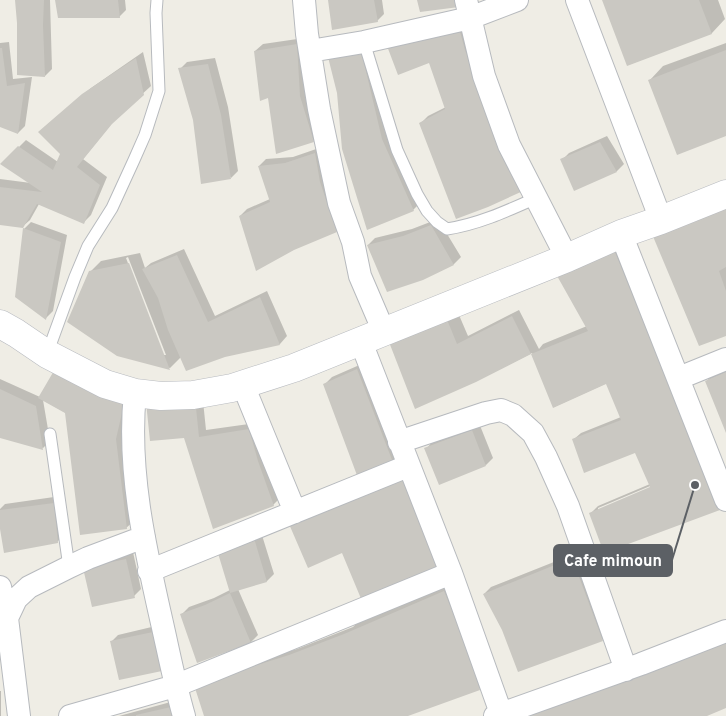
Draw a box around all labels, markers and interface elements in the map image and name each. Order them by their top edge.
callout: Cafe mimoun [554,545,672,576]
text: Cafe mimoun [564,552,662,572]

